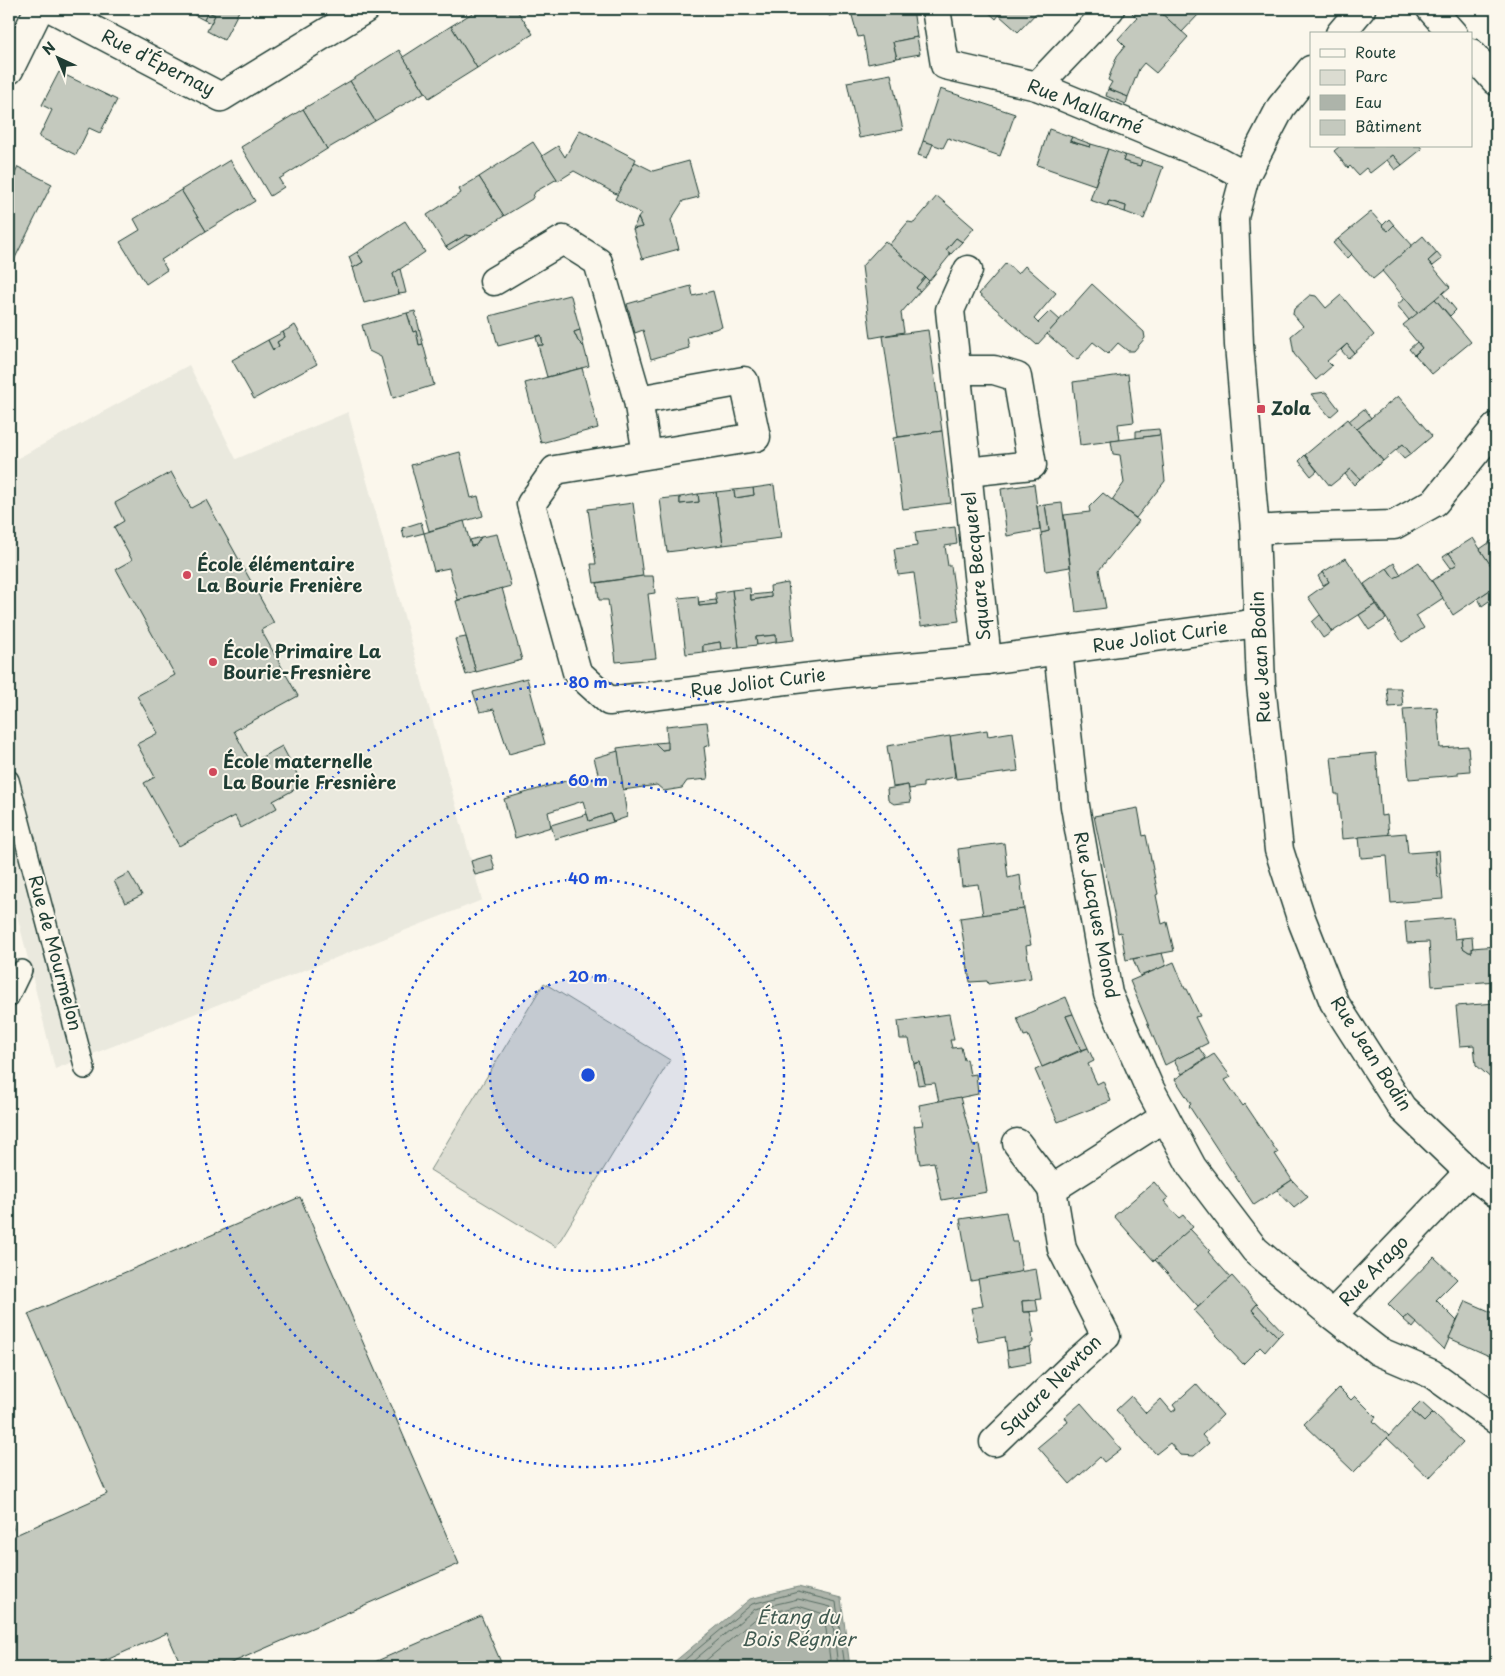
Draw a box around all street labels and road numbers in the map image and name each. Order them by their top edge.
street label: Rue d’Épernay [97,21,220,102]
street label: Rue Mallarmé [1024,71,1147,140]
street label: Square Becquerel [954,490,997,642]
street label: Rue Jean Bodin [1243,590,1276,724]
street label: Rue Joliot Curie [1091,613,1229,658]
street label: Rue Joliot Curie [689,660,827,703]
street label: Rue Jacques Monod [1068,829,1127,1001]
street label: Rue de Mourmelon [23,872,90,1034]
street label: Rue Jean Bodin [1325,990,1420,1116]
street label: Rue Arago [1332,1228,1414,1312]
street label: Square Newton [993,1328,1107,1442]

